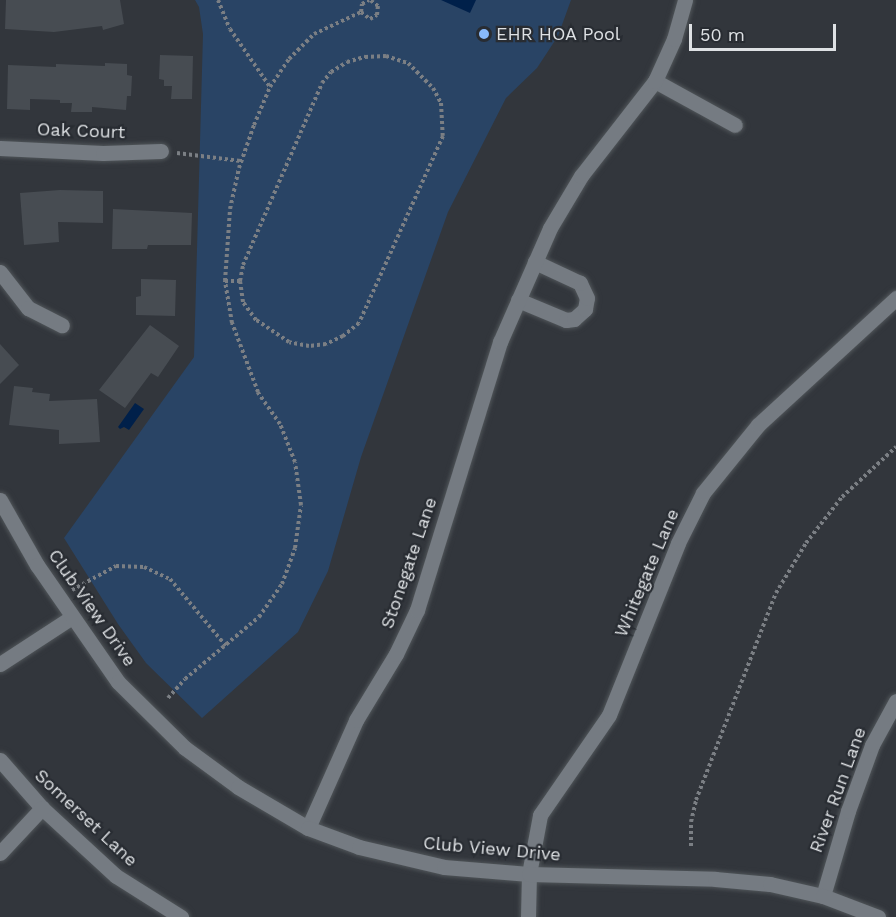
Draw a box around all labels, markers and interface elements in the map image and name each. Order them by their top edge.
scale bar [692,12,839,50]
place label: EHR HOA Pool [496,23,621,45]
text: 50 m [700,24,745,45]
marker: EHR HOA Pool [477,27,491,41]
street label: Oak Court [36,119,126,143]
street label: Stonegate Lane [376,495,442,631]
street label: Whitegate Lane [610,506,684,640]
street label: Club View Drive [43,545,141,671]
street label: River Run Lane [805,724,871,856]
street label: Somerset Lane [30,765,142,871]
street label: Club View Drive [422,832,562,866]

